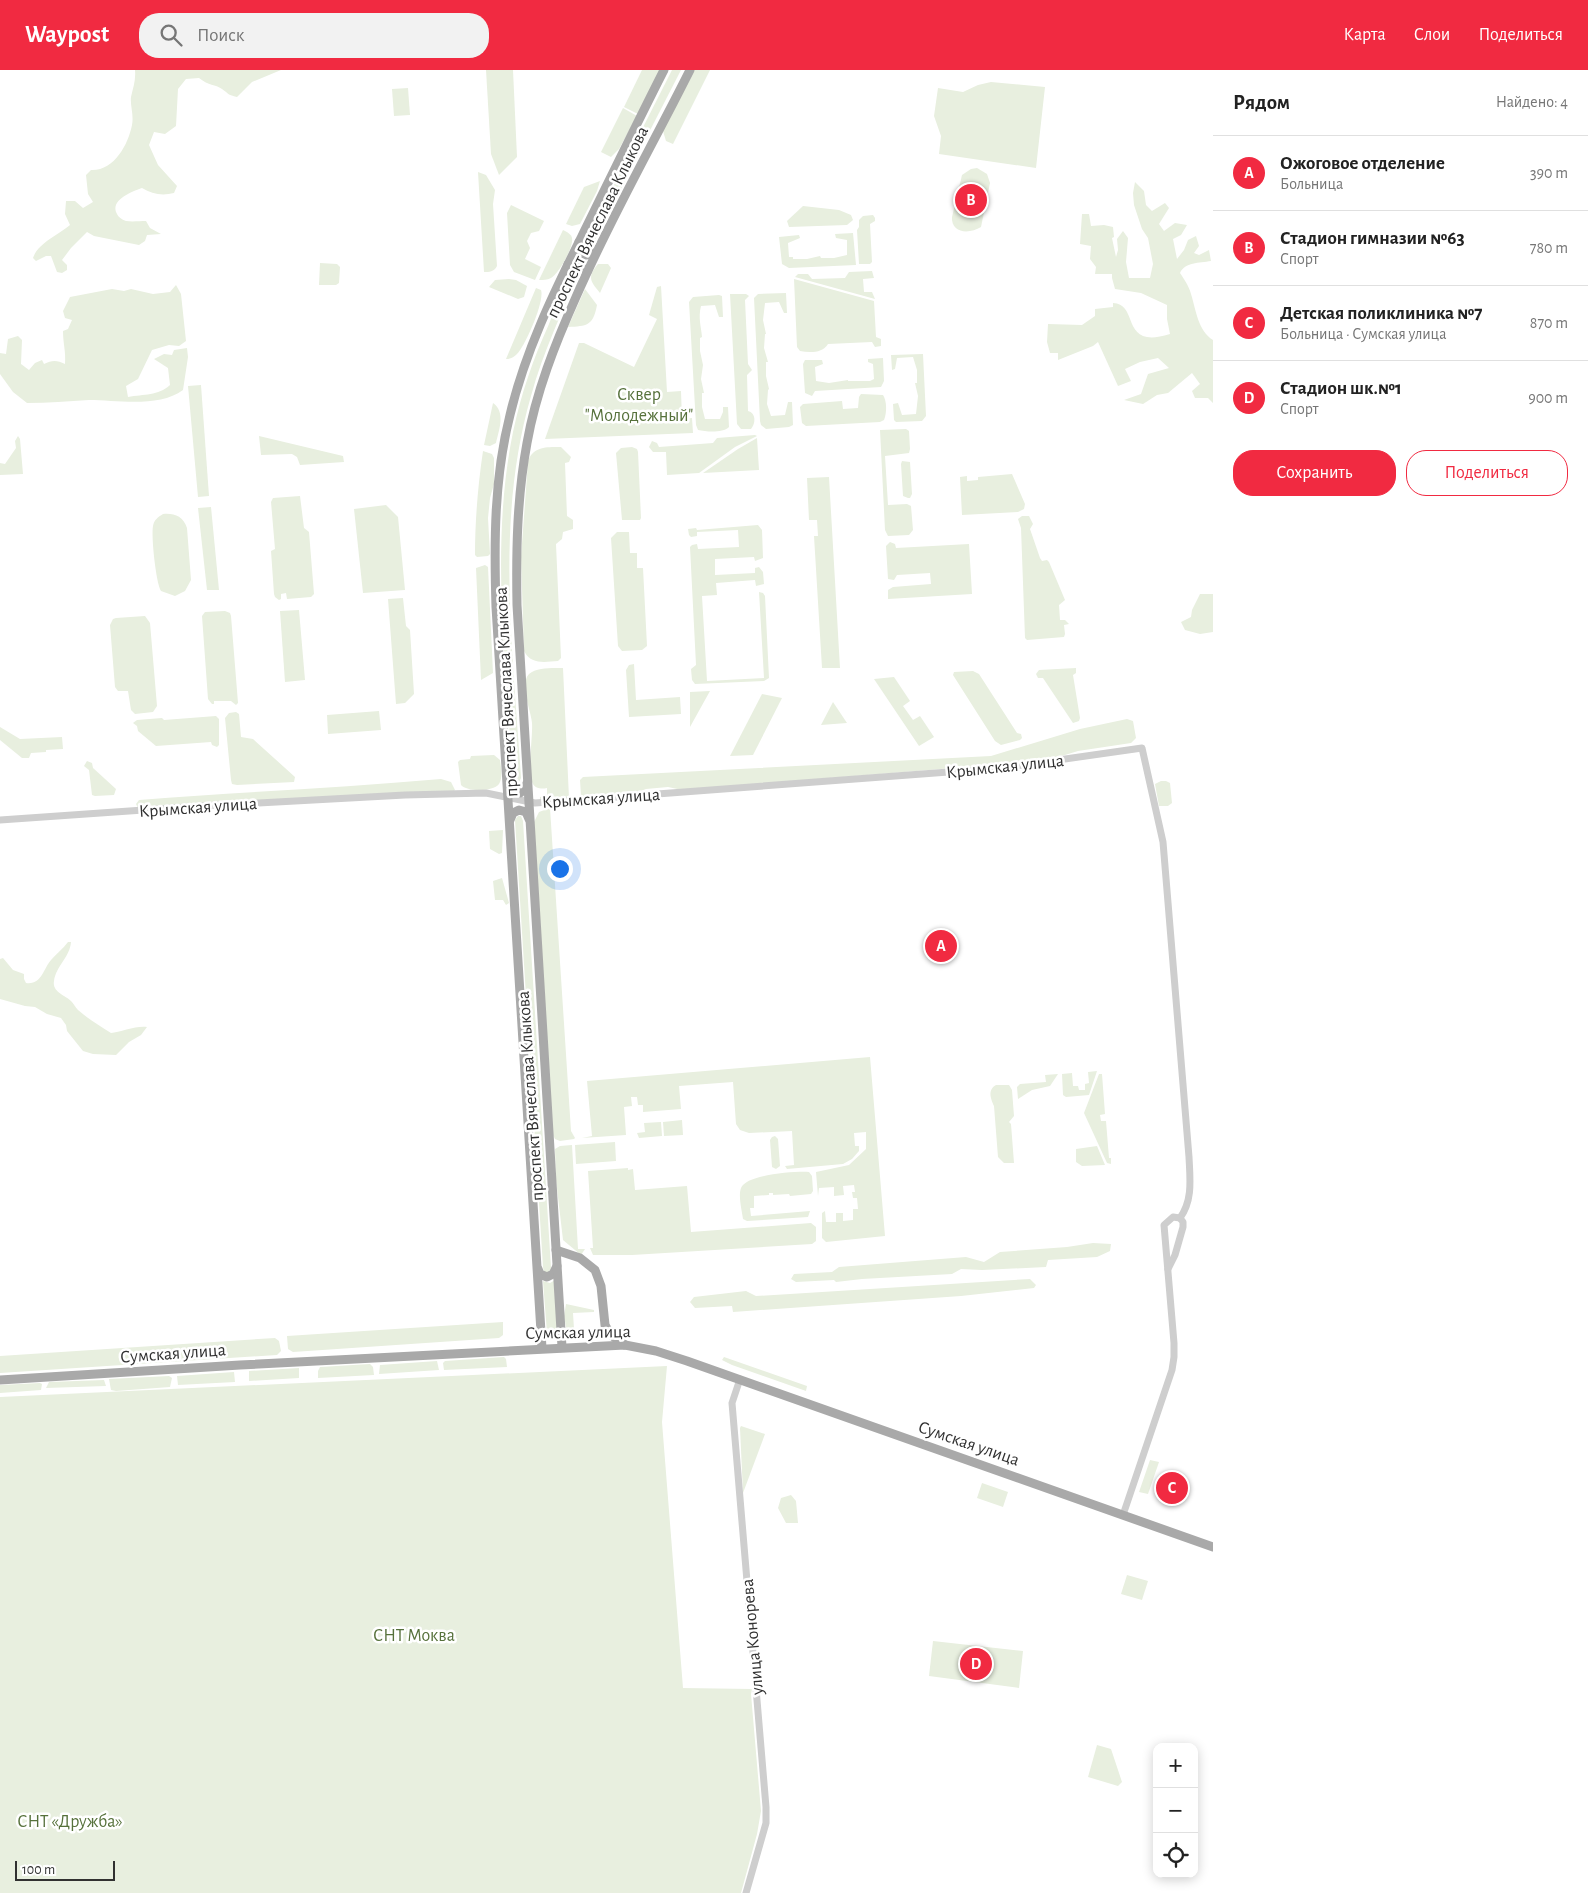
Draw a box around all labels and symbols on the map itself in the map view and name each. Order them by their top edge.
street label: проспект Вячеслава Клыкова [544,124,652,321]
pin: B [955,181,987,219]
park label: Сквер "Молодежный" [585,386,693,425]
street label: проспект Вячеслава Клыкова [492,586,521,798]
street label: Крымская улица [945,752,1065,782]
street label: Крымская улица [541,786,661,812]
street label: Крымская улица [138,795,258,821]
your location [547,856,573,882]
pin: A [925,927,957,965]
street label: проспект Вячеслава Клыкова [515,990,547,1202]
street label: Сумская улица [525,1323,631,1343]
street label: Сумская улица [120,1341,227,1367]
street label: Сумская улица [916,1418,1022,1470]
pin: C [1156,1469,1188,1507]
street label: улица Конорева [739,1578,767,1697]
park label: СНТ Моква [373,1627,455,1645]
pin: D [960,1645,992,1683]
park label: СНТ «Дружба» [17,1812,123,1831]
scale bar [15,1858,115,1881]

